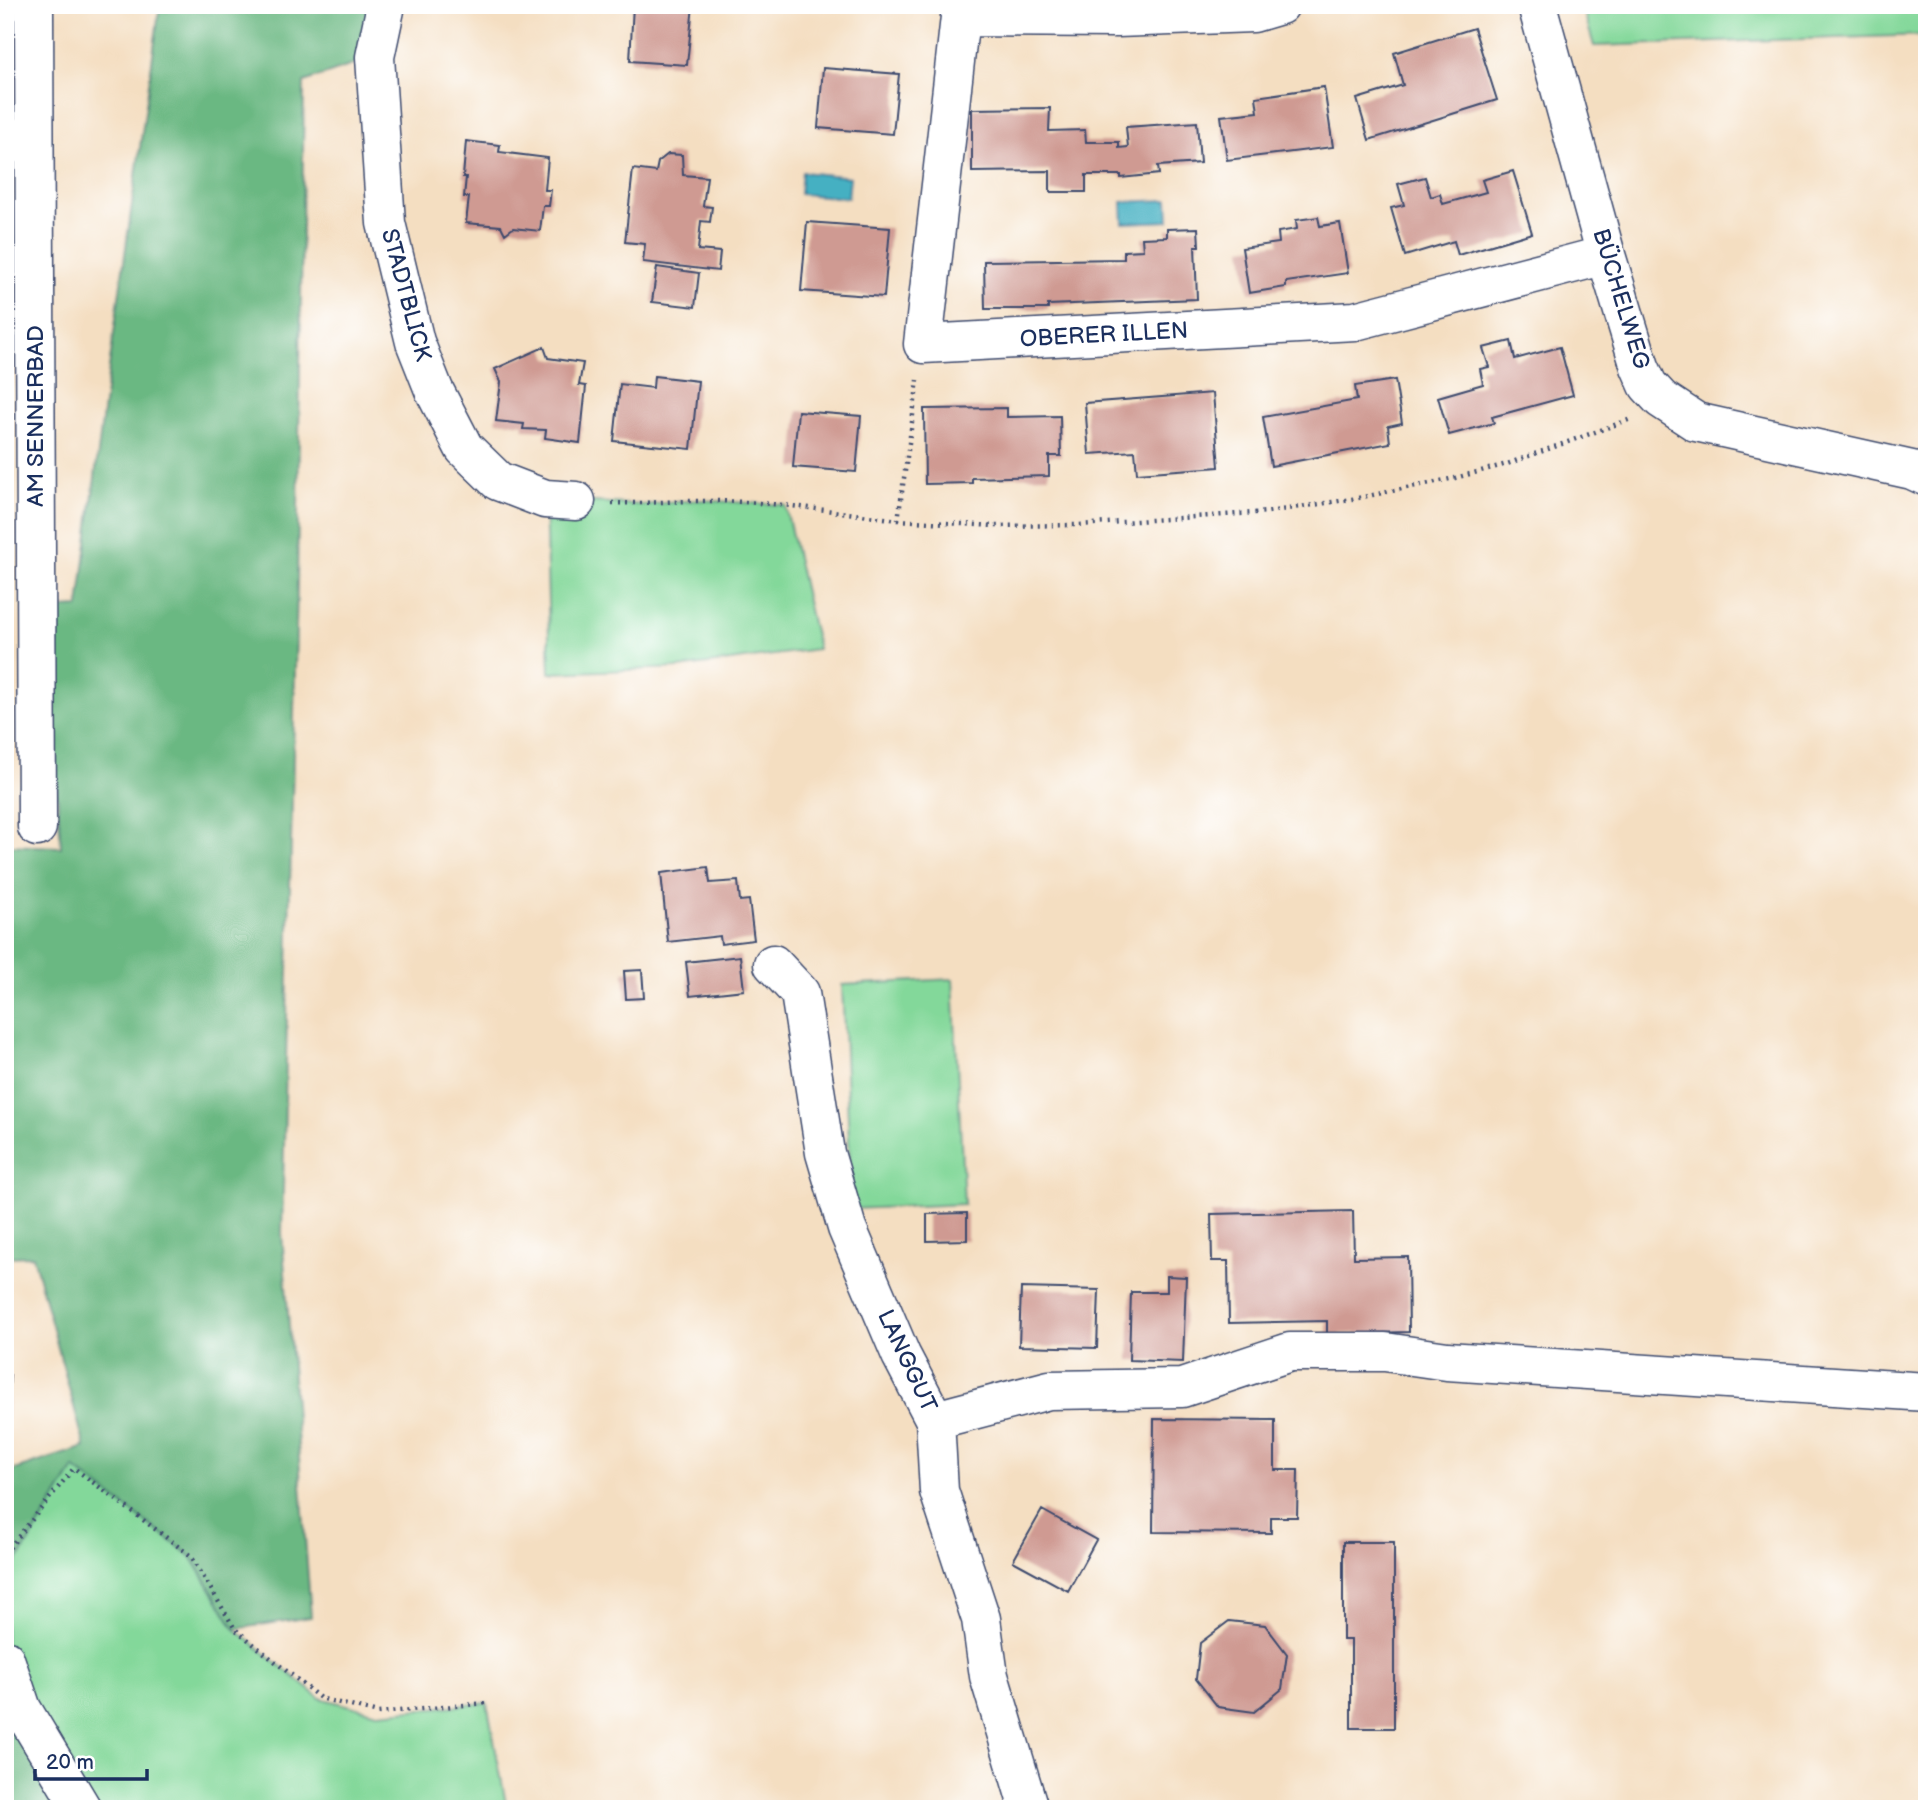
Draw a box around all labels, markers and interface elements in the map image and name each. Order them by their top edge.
street label: BÜCHELWEG [1586,225,1656,373]
street label: STADTBLICK [375,226,437,364]
street label: OBERER ILLEN [1019,317,1189,353]
street label: AM SENNERBAD [22,325,50,507]
street label: LANGGUT [871,1305,943,1417]
scale bar [35,1737,147,1781]
text: 20 m [46,1750,94,1775]

